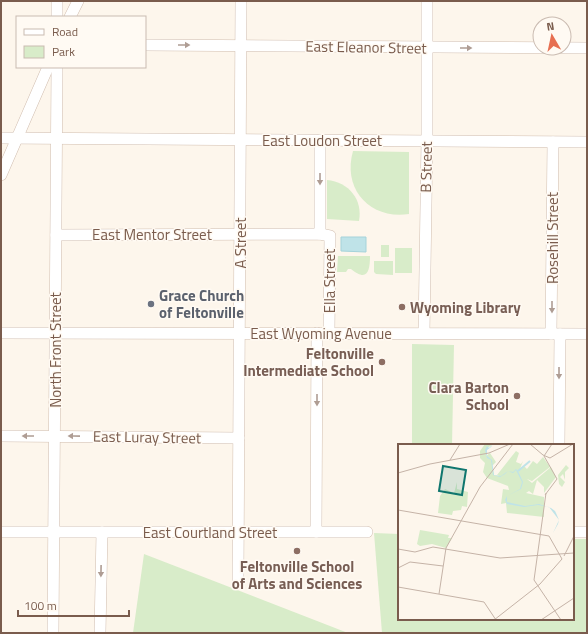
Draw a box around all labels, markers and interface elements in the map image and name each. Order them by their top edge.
legend [16,16,146,68]
north arrow [532,16,572,56]
text: N [545,18,555,35]
text: Road [52,22,78,41]
street label: East Eleanor Street [305,34,428,60]
text: Park [52,42,75,61]
one-way arrow [178,42,191,48]
one-way arrow [460,45,473,51]
street label: East Loudon Street [262,129,383,152]
street label: B Street [414,140,438,193]
one-way arrow [317,173,323,186]
street label: Rosehill Street [541,191,564,284]
street label: A Street [229,217,252,268]
street label: East Mentor Street [92,223,213,246]
street label: Ella Street [318,248,341,313]
place label: Grace Church of Feltonville [159,284,244,324]
street label: North Front Street [44,291,67,408]
place label: Wyoming Library [410,296,521,319]
marker: Grace Church of Feltonville [146,299,156,309]
one-way arrow [549,301,555,314]
marker: Wyoming Library [397,302,407,312]
street label: East Wyoming Avenue [250,322,392,345]
place label: Feltonville Intermediate School [243,342,374,382]
marker: Feltonville Intermediate School [377,357,387,367]
one-way arrow [556,367,562,380]
place label: Clara Barton School [428,376,509,416]
marker: Clara Barton School [512,391,522,401]
one-way arrow [314,394,320,407]
street label: East Luray Street [93,425,202,449]
one-way arrow [21,433,34,439]
one-way arrow [67,433,80,439]
inset map [398,444,574,620]
street label: East Courtland Street [143,521,278,544]
marker: Feltonville School of Arts and Sciences [292,546,302,556]
place label: Feltonville School of Arts and Sciences [232,555,362,595]
one-way arrow [98,565,104,578]
scale bar [18,592,129,618]
text: 100 m [24,596,57,615]

